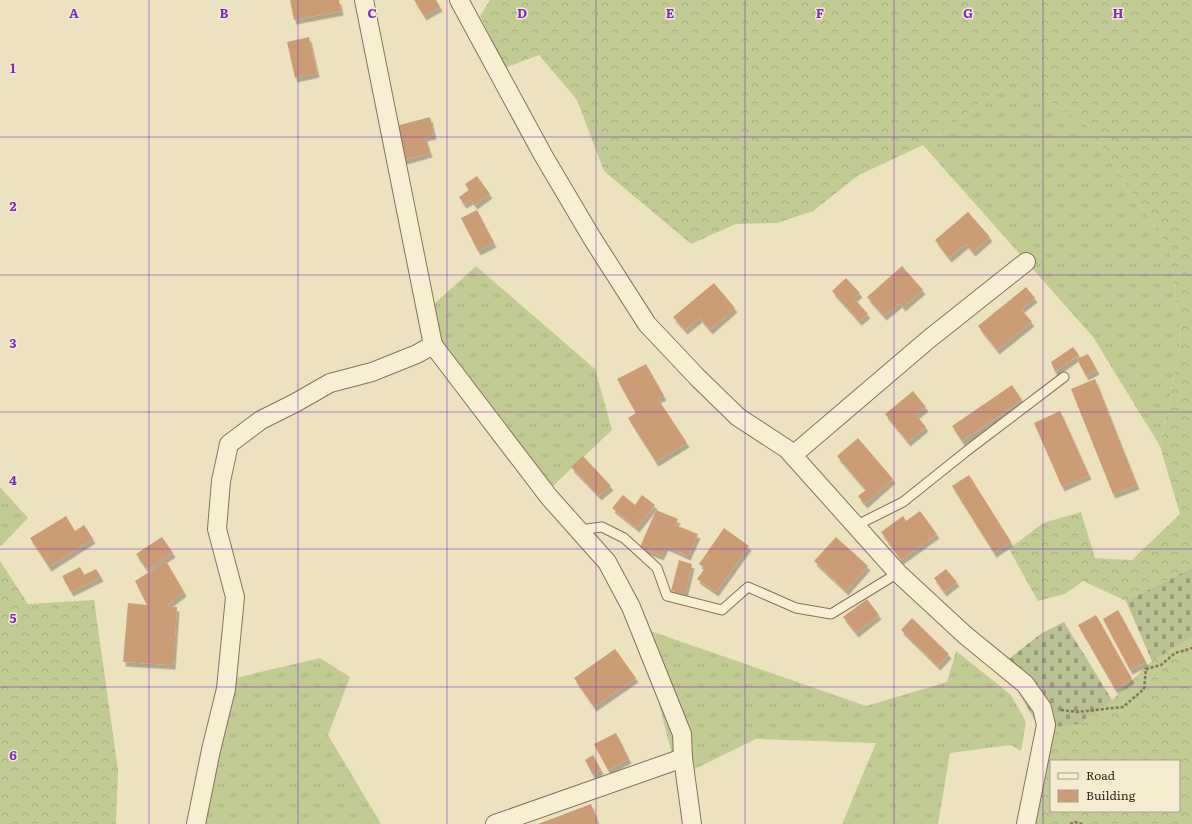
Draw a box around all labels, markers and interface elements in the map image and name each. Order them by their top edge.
text: A [69,3,79,22]
text: B [220,3,229,22]
text: C [367,3,377,22]
text: D [517,3,527,22]
text: E [666,3,675,22]
text: F [816,3,824,22]
text: G [963,3,973,22]
text: H [1113,3,1124,22]
text: 1 [10,58,16,77]
text: 2 [10,196,17,215]
text: 3 [9,333,17,352]
text: 4 [9,470,17,489]
text: 5 [9,608,17,627]
text: 6 [9,745,17,764]
legend [1050,760,1180,812]
text: Road [1086,766,1116,784]
text: Building [1086,786,1136,804]

